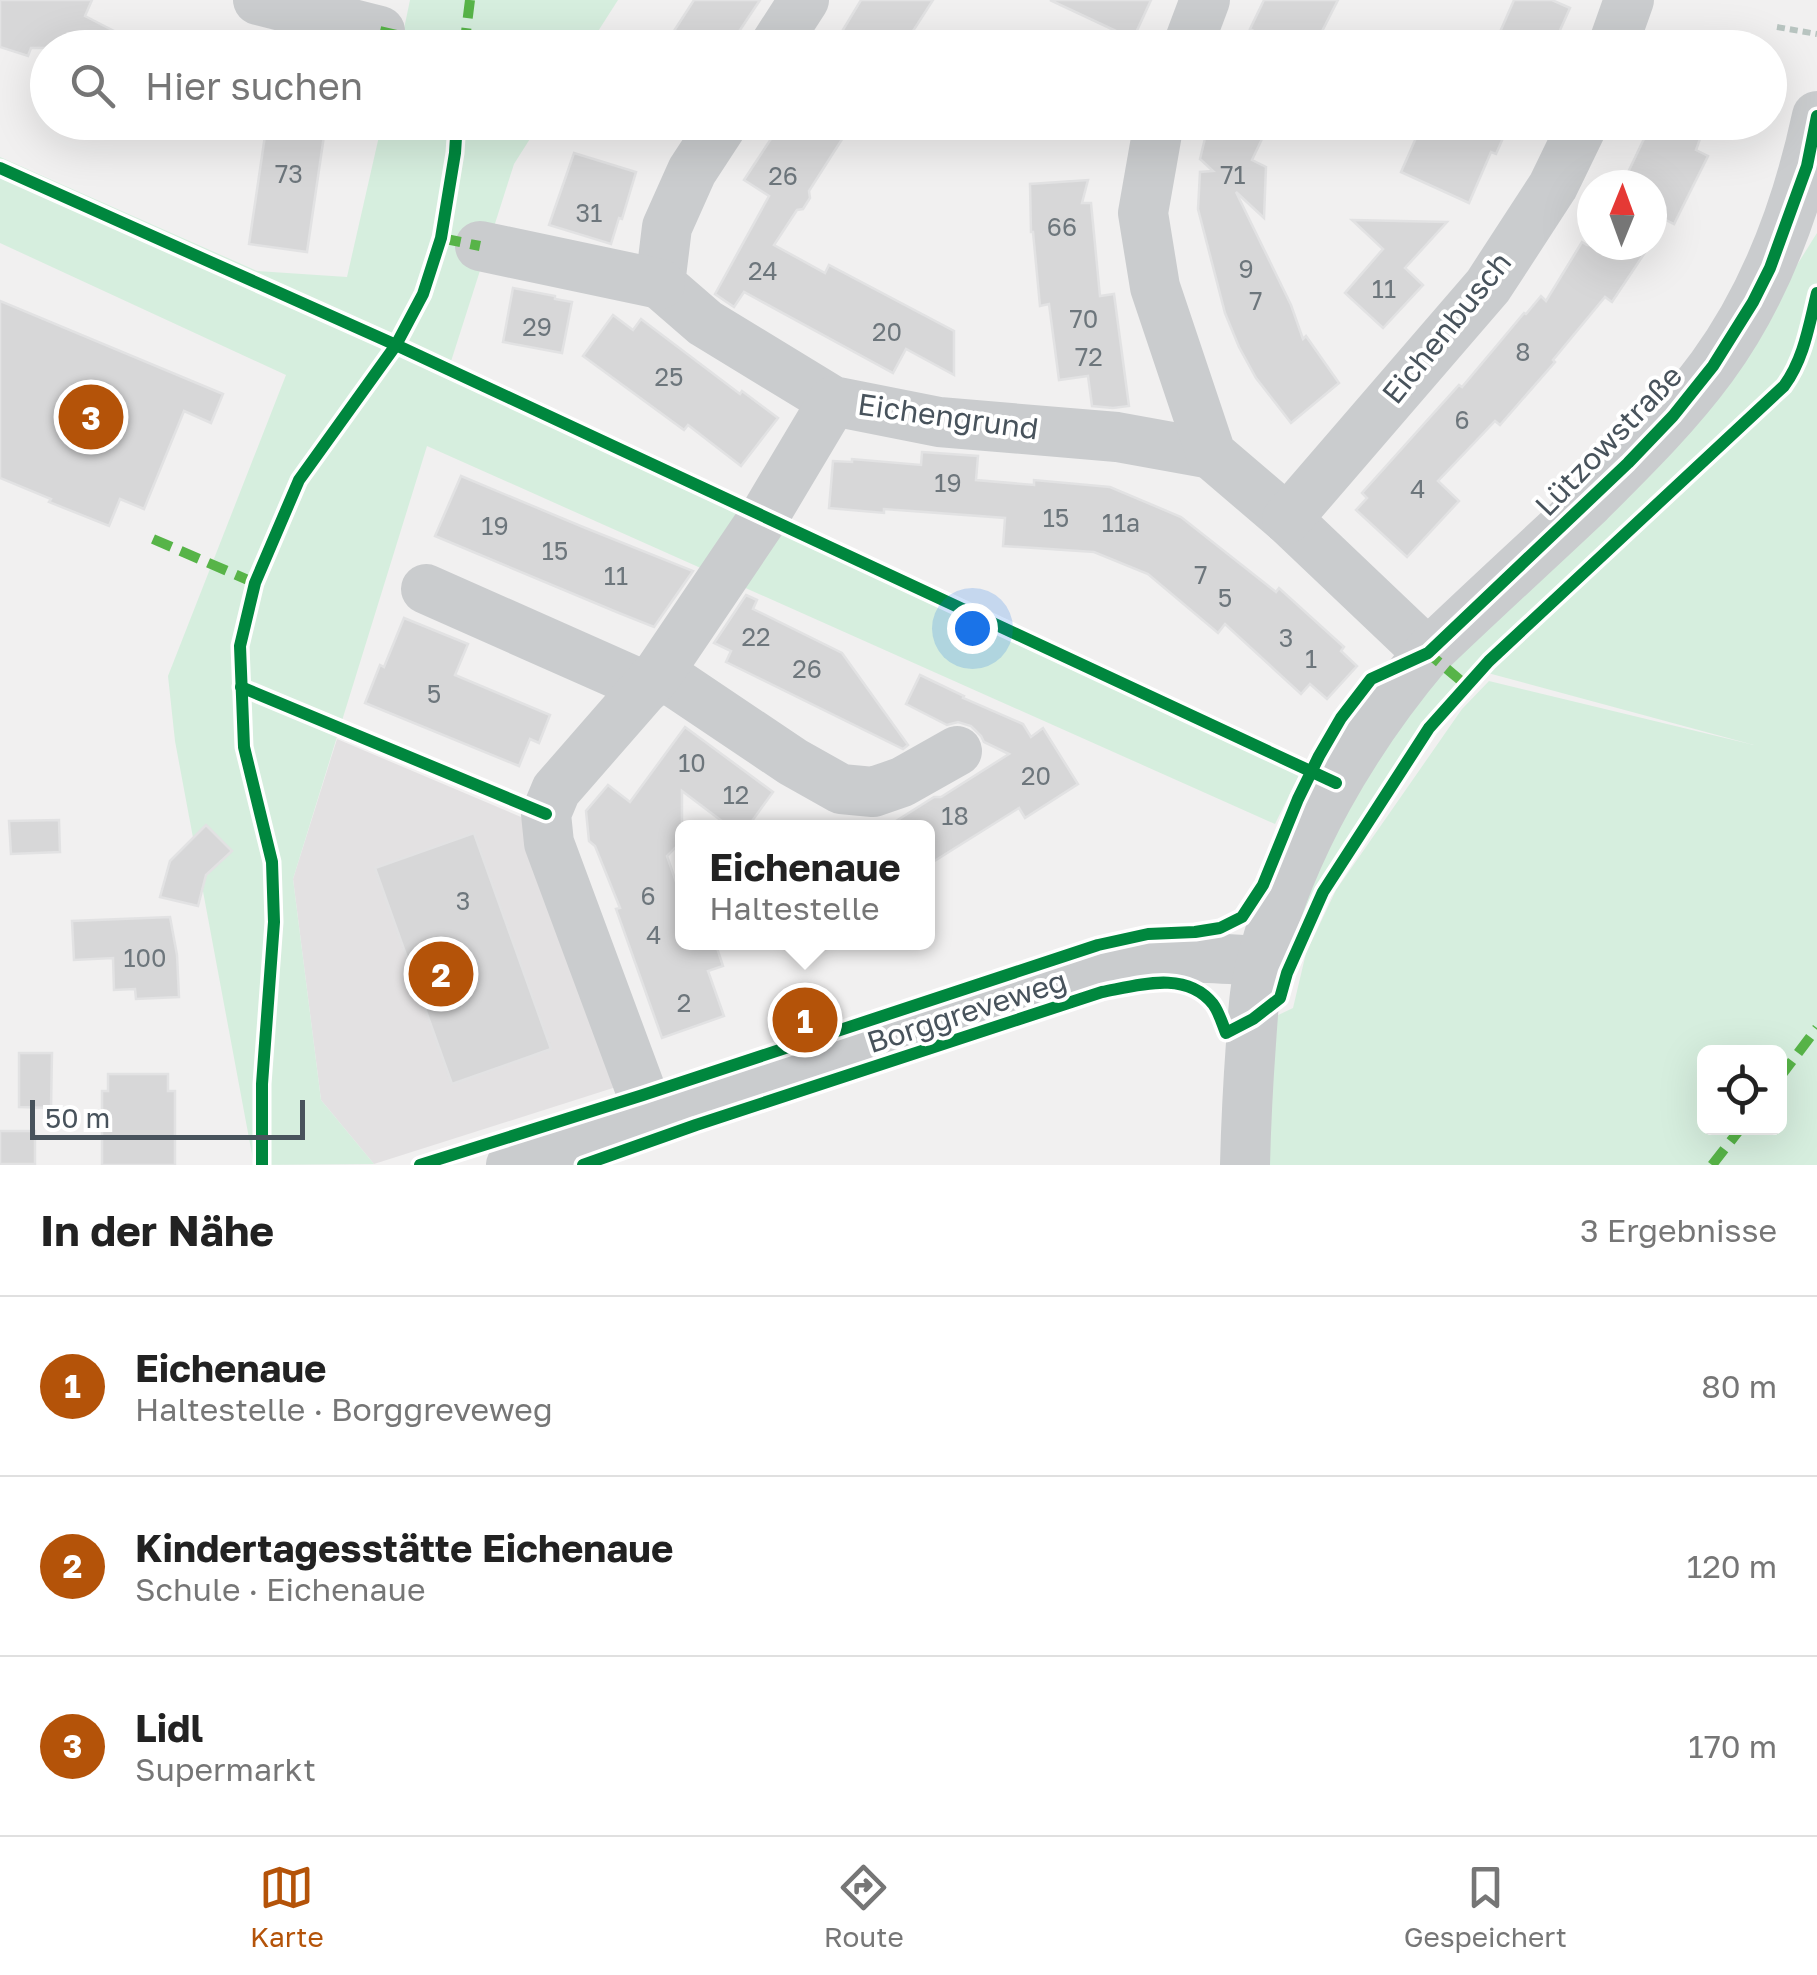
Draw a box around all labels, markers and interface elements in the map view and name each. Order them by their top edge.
search box [30,30,1787,140]
icon: search [65,58,120,113]
text: Hier suchen [145,63,363,108]
house number: 73 [275,158,303,189]
house number: 71 [1220,159,1246,190]
house number: 26 [768,160,798,191]
north arrow [1577,170,1667,260]
house number: 31 [576,197,602,228]
house number: 66 [1047,211,1077,242]
street label: Eichenbusch [1374,244,1518,410]
house number: 9 [1238,253,1254,284]
house number: 24 [748,255,778,286]
house number: 11 [1372,273,1396,304]
house number: 7 [1249,285,1263,316]
house number: 70 [1070,303,1098,334]
house number: 29 [522,311,552,342]
house number: 20 [872,316,902,347]
house number: 8 [1515,336,1531,367]
house number: 72 [1075,341,1103,372]
street label: Lützowstraße [1527,357,1689,523]
house number: 25 [654,361,684,392]
pin: 3 [58,380,124,454]
street label: Eichengrund [855,386,1041,447]
house number: 6 [1454,404,1470,435]
house number: 19 [934,467,962,498]
house number: 4 [1410,473,1426,504]
house number: 15 [1043,502,1069,533]
house number: 11a [1102,507,1140,538]
house number: 19 [481,510,509,541]
house number: 15 [542,535,568,566]
house number: 7 [1194,559,1208,590]
house number: 11 [604,560,628,591]
house number: 5 [1218,582,1232,613]
your location [947,603,998,654]
house number: 22 [741,621,771,652]
house number: 3 [1279,622,1293,653]
house number: 1 [1305,643,1317,674]
house number: 26 [792,653,822,684]
house number: 5 [427,678,441,709]
house number: 10 [678,747,706,778]
house number: 20 [1021,760,1051,791]
house number: 12 [723,779,749,810]
house number: 18 [941,800,969,831]
popup [675,820,935,950]
text: Eichenaue [709,844,901,889]
house number: 6 [640,880,656,911]
house number: 3 [456,885,470,916]
text: Haltestelle [709,889,880,927]
house number: 4 [646,919,662,950]
pin: 2 [408,936,474,1012]
house number: 100 [123,942,167,973]
street label: Borggreveweg [862,962,1071,1060]
pin: 1 [772,982,838,1058]
house number: 2 [677,987,691,1018]
map controls [1697,1045,1787,1135]
button: locate [1697,1045,1787,1135]
scale bar [30,1095,305,1140]
text: 50 m [45,1101,110,1134]
text: In der Nähe [40,1205,274,1255]
text: 3 Ergebnisse [1580,1211,1777,1249]
text: Eichenaue [135,1345,326,1390]
text: 1 [64,1367,81,1405]
text: 80 m [1701,1367,1777,1405]
text: Haltestelle · Borggreveweg [135,1390,553,1428]
text: Kindertagesstätte Eichenaue [135,1525,673,1570]
text: 2 [63,1547,82,1585]
text: 120 m [1687,1547,1777,1585]
text: Schule · Eichenaue [135,1570,426,1608]
text: Lidl [135,1705,203,1750]
text: 3 [63,1727,82,1765]
text: 170 m [1688,1727,1777,1765]
text: Supermarkt [135,1750,316,1788]
tab: Karte [250,1860,324,1953]
tab: Route [824,1860,904,1953]
tab: Gespeichert [1404,1860,1567,1953]

